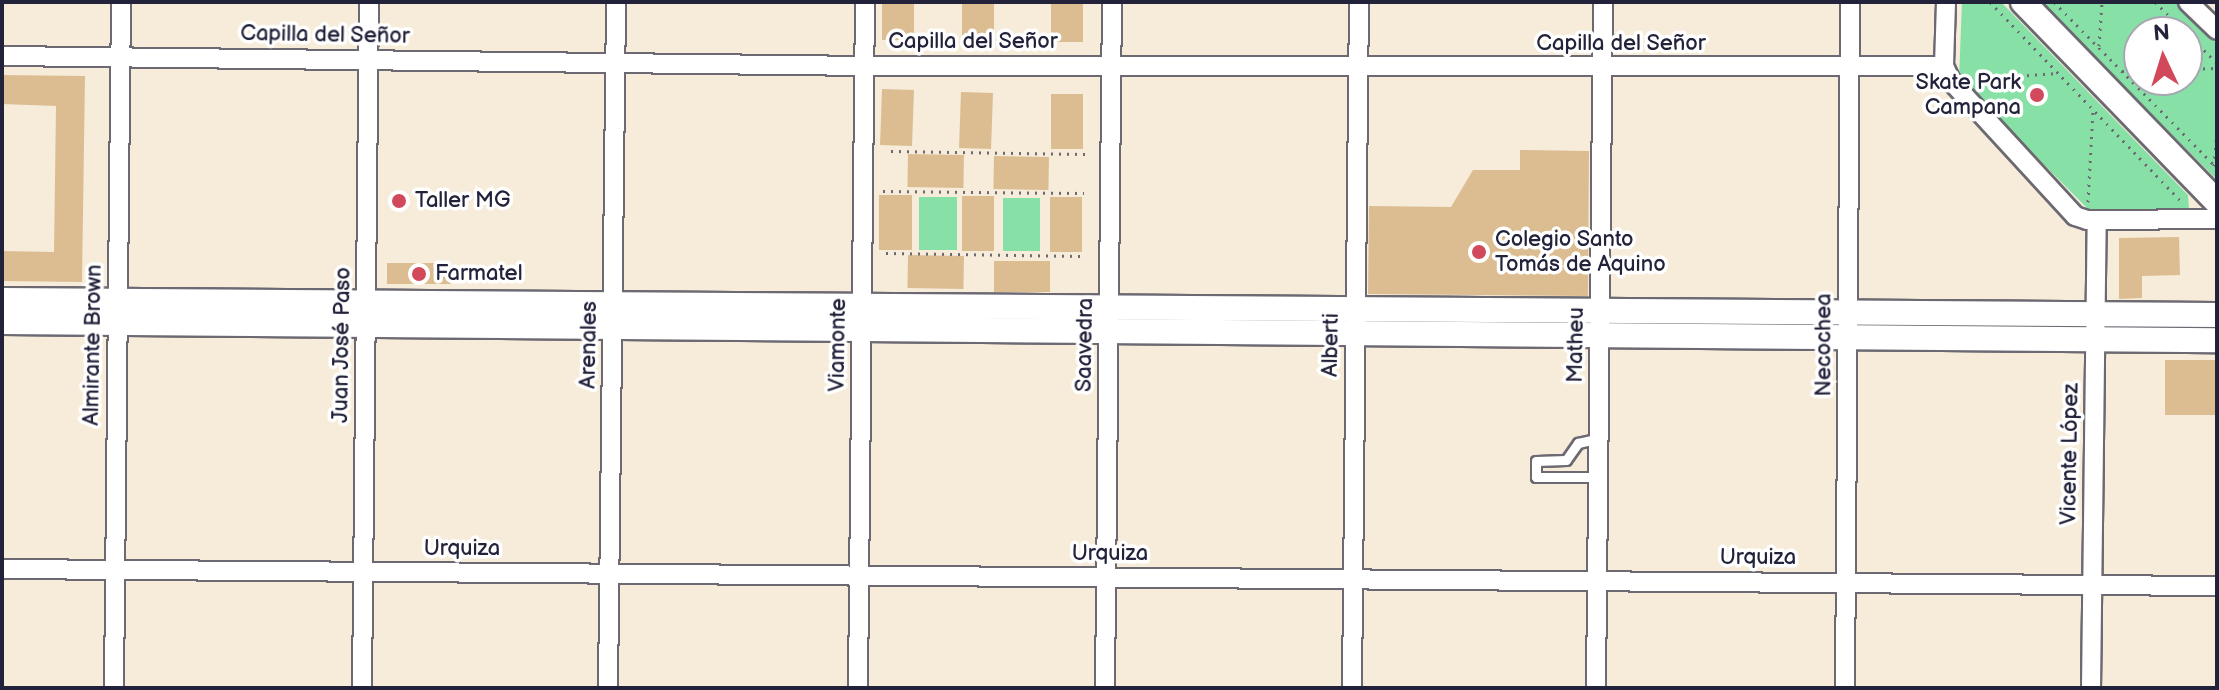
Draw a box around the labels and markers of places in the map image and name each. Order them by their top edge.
place label: Skate Park Campana [1916,69,2021,120]
marker: Skate Park Campana [2028,86,2046,104]
place label: Taller MG [415,188,510,214]
marker: Taller MG [390,192,408,210]
place label: Colegio Santo Tomás de Aquino [1495,226,1666,278]
marker: Colegio Santo Tomás de Aquino [1470,243,1488,261]
place label: Farmatel [435,261,523,287]
marker: Farmatel [410,265,428,283]

